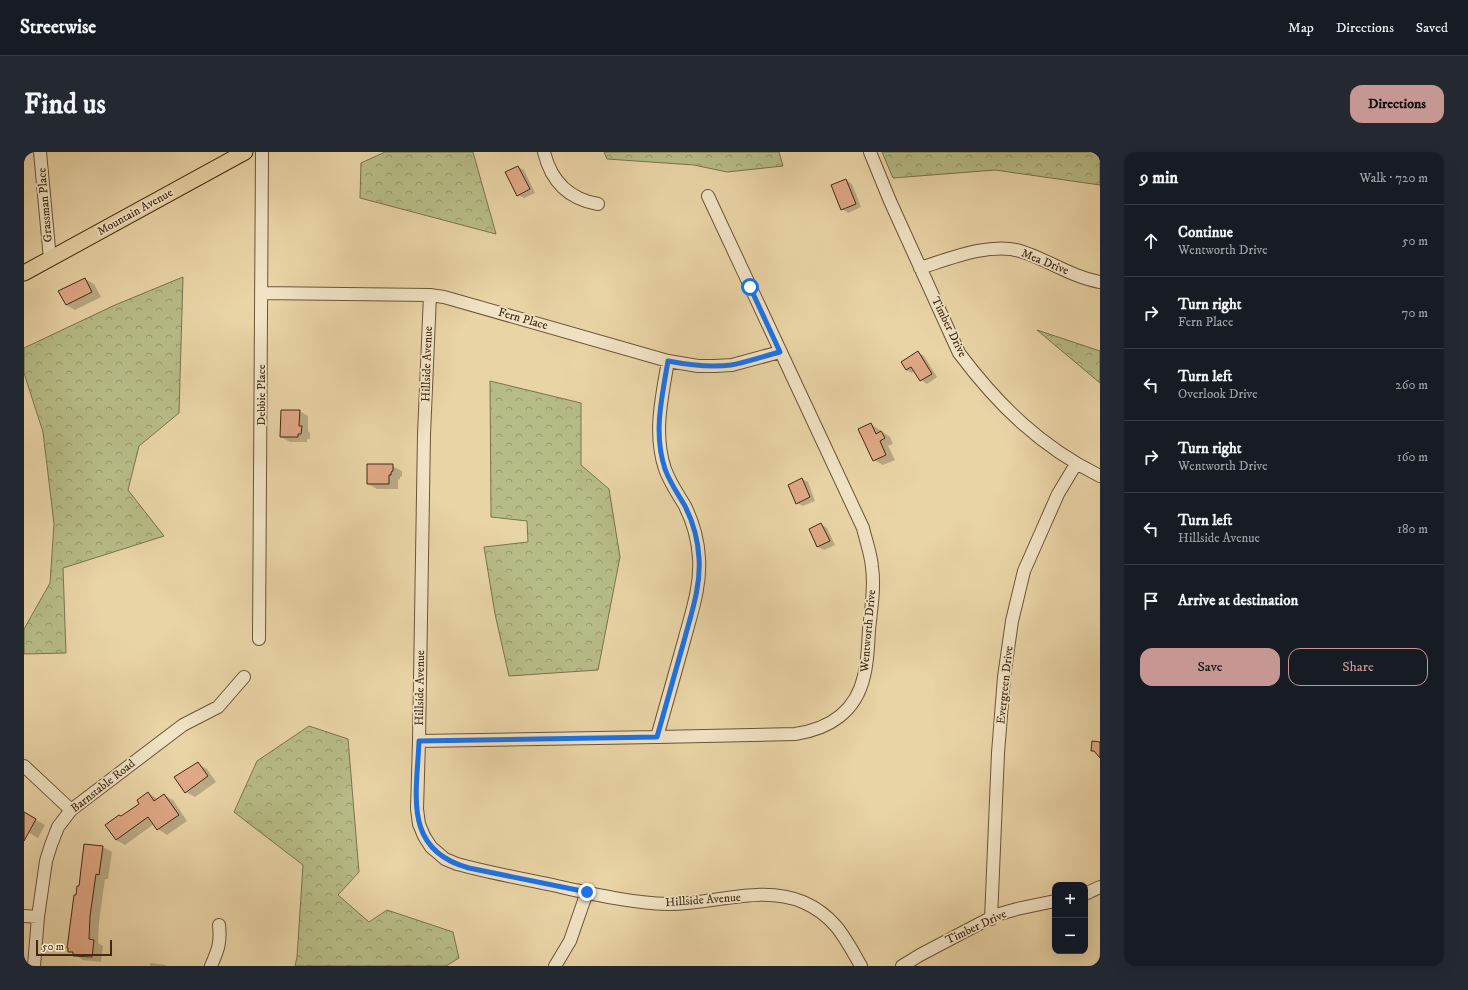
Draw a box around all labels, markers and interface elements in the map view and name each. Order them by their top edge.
text: Streetwise [20,16,96,39]
text: Map [1288,19,1314,37]
text: Directions [1336,19,1394,37]
text: Saved [1416,19,1448,37]
button: Directions [1350,85,1444,123]
text: Find us [24,87,106,122]
street label: Grassman Place [34,167,56,243]
text: 9 min [1140,167,1178,189]
text: Walk · 720 m [1360,170,1428,186]
street label: Mountain Avenue [95,185,175,239]
text: Continue [1178,223,1233,242]
icon: ahead [1140,230,1162,252]
text: 50 m [1402,233,1428,249]
text: Wentworth Drive [1178,242,1268,258]
street label: Mea Drive [1019,246,1071,278]
route start [741,278,759,296]
street label: Timber Drive [928,294,970,360]
text: Turn right [1178,295,1241,314]
icon: right [1140,302,1162,324]
street label: Fern Place [496,305,550,333]
text: 70 m [1402,305,1428,321]
text: Fern Place [1178,314,1233,330]
street label: Hillside Avenue [418,326,436,402]
street label: Debbie Place [254,364,269,426]
text: Turn left [1178,367,1232,386]
icon: left [1140,374,1162,396]
text: 260 m [1395,377,1428,393]
text: Overlook Drive [1178,386,1258,402]
text: Turn right [1178,439,1241,458]
icon: right [1140,446,1162,468]
text: 160 m [1397,449,1428,465]
text: Wentworth Drive [1178,458,1268,474]
text: Turn left [1178,511,1232,530]
icon: left [1140,518,1162,540]
text: 180 m [1397,521,1428,537]
text: Hillside Avenue [1178,530,1260,546]
street label: Wentworth Drive [857,589,879,674]
icon: arrive [1140,590,1162,612]
text: Arrive at destination [1178,591,1298,610]
street label: Evergreen Drive [993,645,1017,725]
button: Save [1140,648,1280,686]
button: Share [1288,648,1428,686]
street label: Hillside Avenue [412,650,428,726]
street label: Barnstable Road [68,756,138,816]
map controls [1052,882,1088,954]
button: + [1052,882,1088,918]
route end [578,883,596,901]
street label: Hillside Avenue [665,890,741,910]
street label: Timber Drive [943,906,1009,948]
button: − [1052,918,1088,954]
scale bar [36,938,112,957]
text: 50 m [42,940,64,954]

